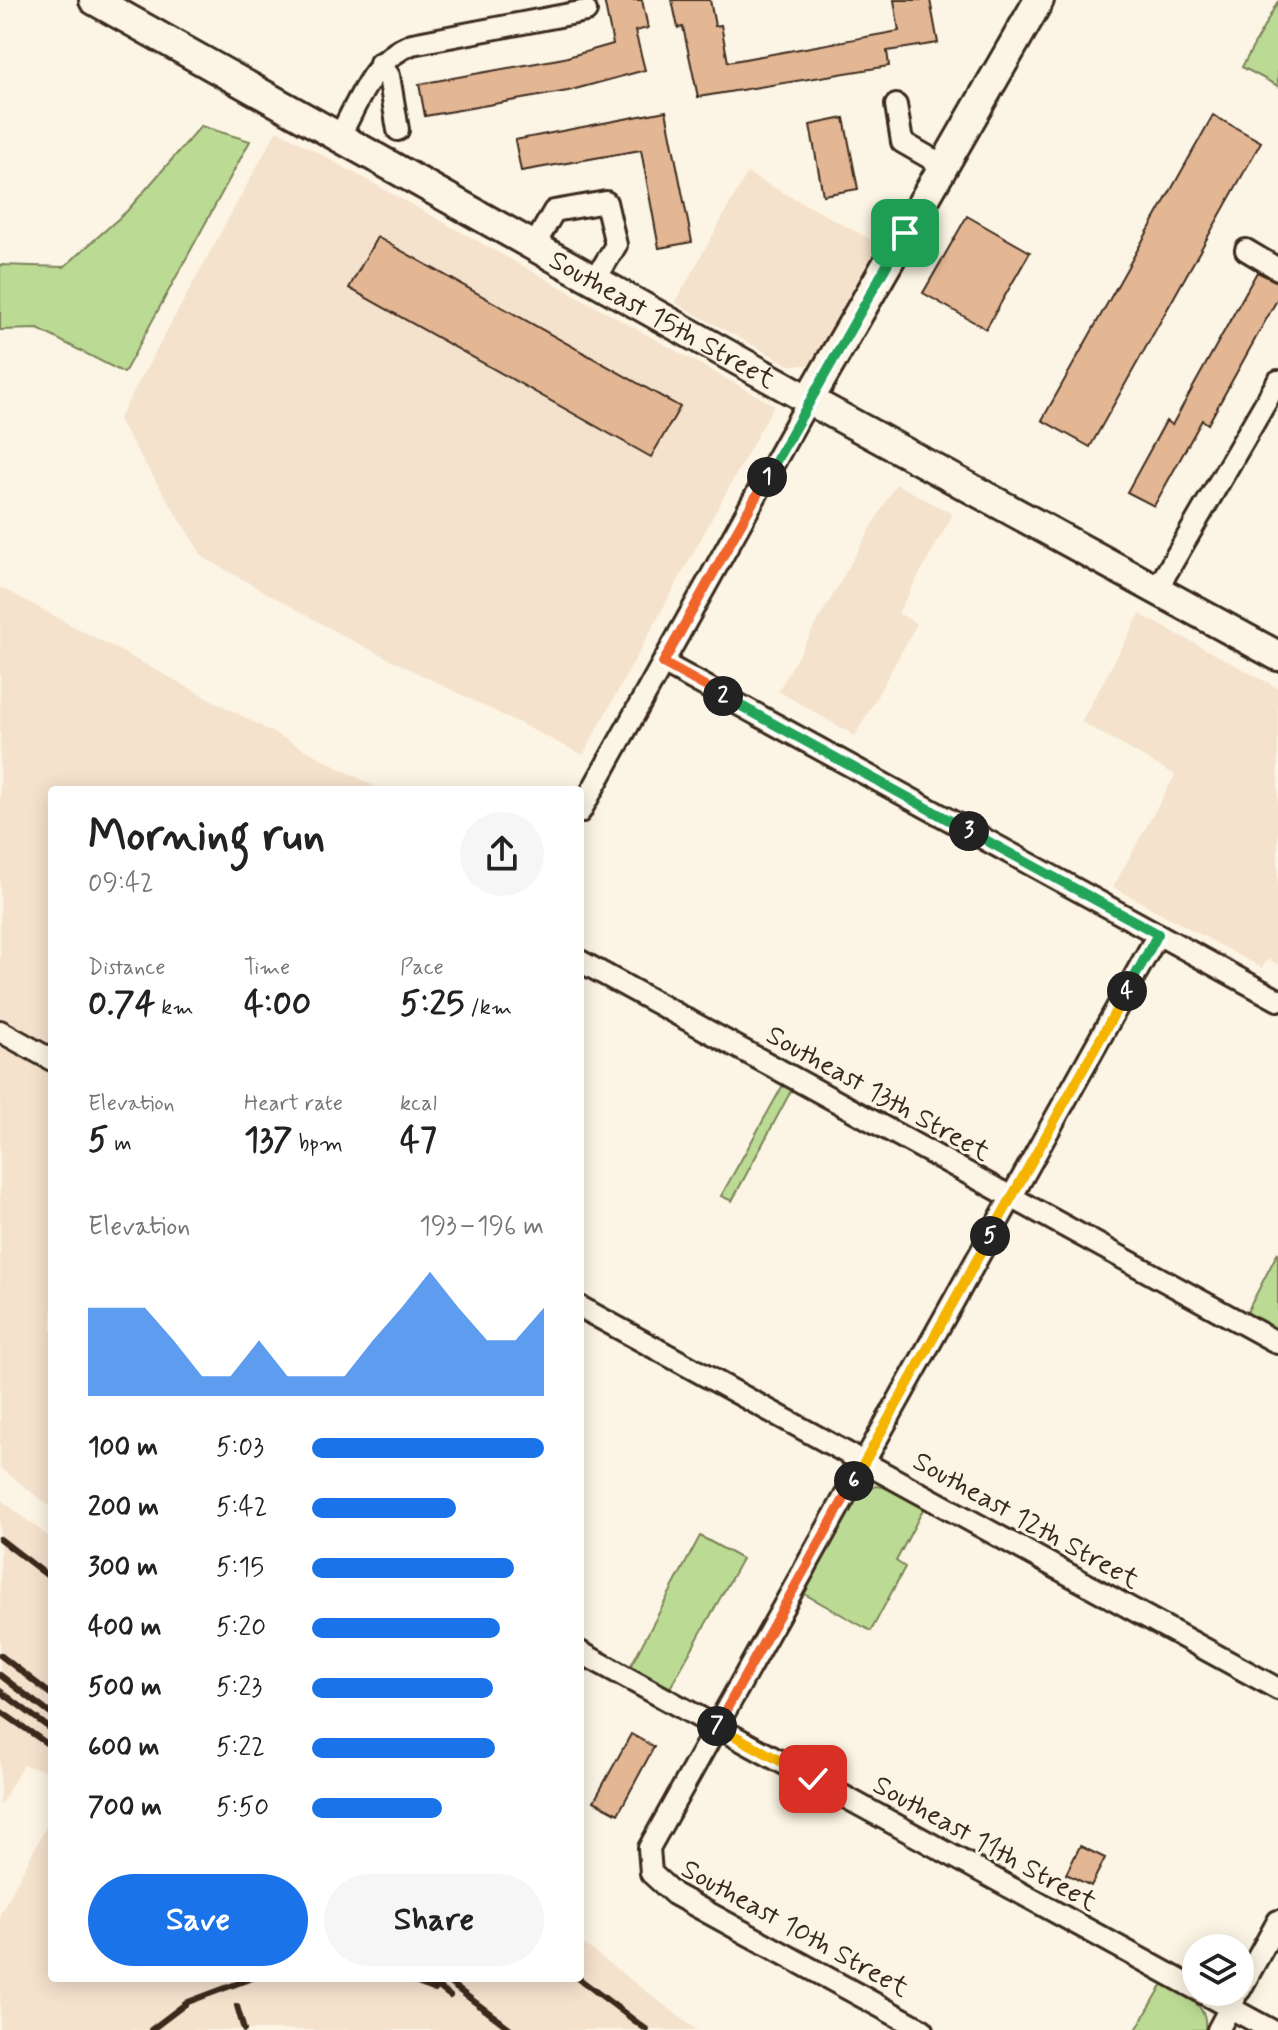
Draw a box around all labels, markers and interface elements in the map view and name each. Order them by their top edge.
pin [871,199,939,267]
icon: arrive [883,211,927,255]
street label: Southeast 15th Street [542,242,782,399]
pin: 1 [747,457,787,497]
text: 1 [762,463,772,491]
pin: 2 [703,676,743,716]
text: 2 [718,682,728,710]
text: Morning run [88,808,325,866]
pin: 3 [949,811,989,851]
button: share [460,812,544,896]
text: 3 [964,817,974,845]
text: 09:42 [88,867,154,901]
text: Distance [88,954,165,982]
text: Time [244,954,290,982]
text: Pace [400,954,444,982]
pin: 4 [1107,971,1147,1011]
text: 4 [1121,977,1133,1005]
text: 0.74 [88,982,155,1027]
text: 4:00 [244,982,311,1027]
text: 5:25 [400,982,464,1027]
text: km [155,994,193,1022]
text: /km [464,994,512,1022]
street label: Southeast 13th Street [759,1017,997,1171]
text: Elevation [88,1090,175,1118]
text: Heart rate [244,1090,343,1118]
text: kcal [400,1090,437,1118]
text: 5 [88,1118,108,1163]
text: 137 [244,1118,293,1163]
text: 47 [400,1118,437,1163]
text: m [108,1130,132,1158]
text: bpm [293,1130,343,1158]
text: Elevation [88,1210,190,1244]
text: 193–196 m [419,1210,544,1244]
pin: 5 [970,1216,1010,1256]
text: 5 [983,1222,997,1250]
text: 100 m [88,1431,158,1465]
text: 5:03 [216,1431,264,1465]
street label: Southeast 12th Street [906,1443,1146,1599]
pin: 6 [834,1461,874,1501]
text: 6 [848,1467,860,1495]
text: 200 m [88,1491,159,1525]
text: 5:42 [216,1491,267,1525]
text: 300 m [88,1551,158,1585]
text: 5:15 [216,1551,264,1585]
text: 400 m [88,1611,161,1645]
text: 5:20 [216,1611,266,1645]
text: 500 m [88,1671,162,1705]
text: 5:23 [216,1671,262,1705]
pin: 7 [697,1706,737,1746]
text: 7 [710,1712,724,1740]
text: 600 m [88,1731,160,1765]
text: 5:22 [216,1731,265,1765]
pin [779,1745,847,1813]
icon: check [791,1757,835,1801]
street label: Southeast 11th Street [866,1767,1104,1921]
text: 700 m [88,1791,162,1825]
text: 5:50 [216,1791,269,1825]
street label: Southeast 10th Street [674,1851,916,2007]
button: Save [88,1874,308,1966]
button: Share [324,1874,544,1966]
map controls [1182,1934,1254,2006]
button: layers [1182,1934,1254,2006]

